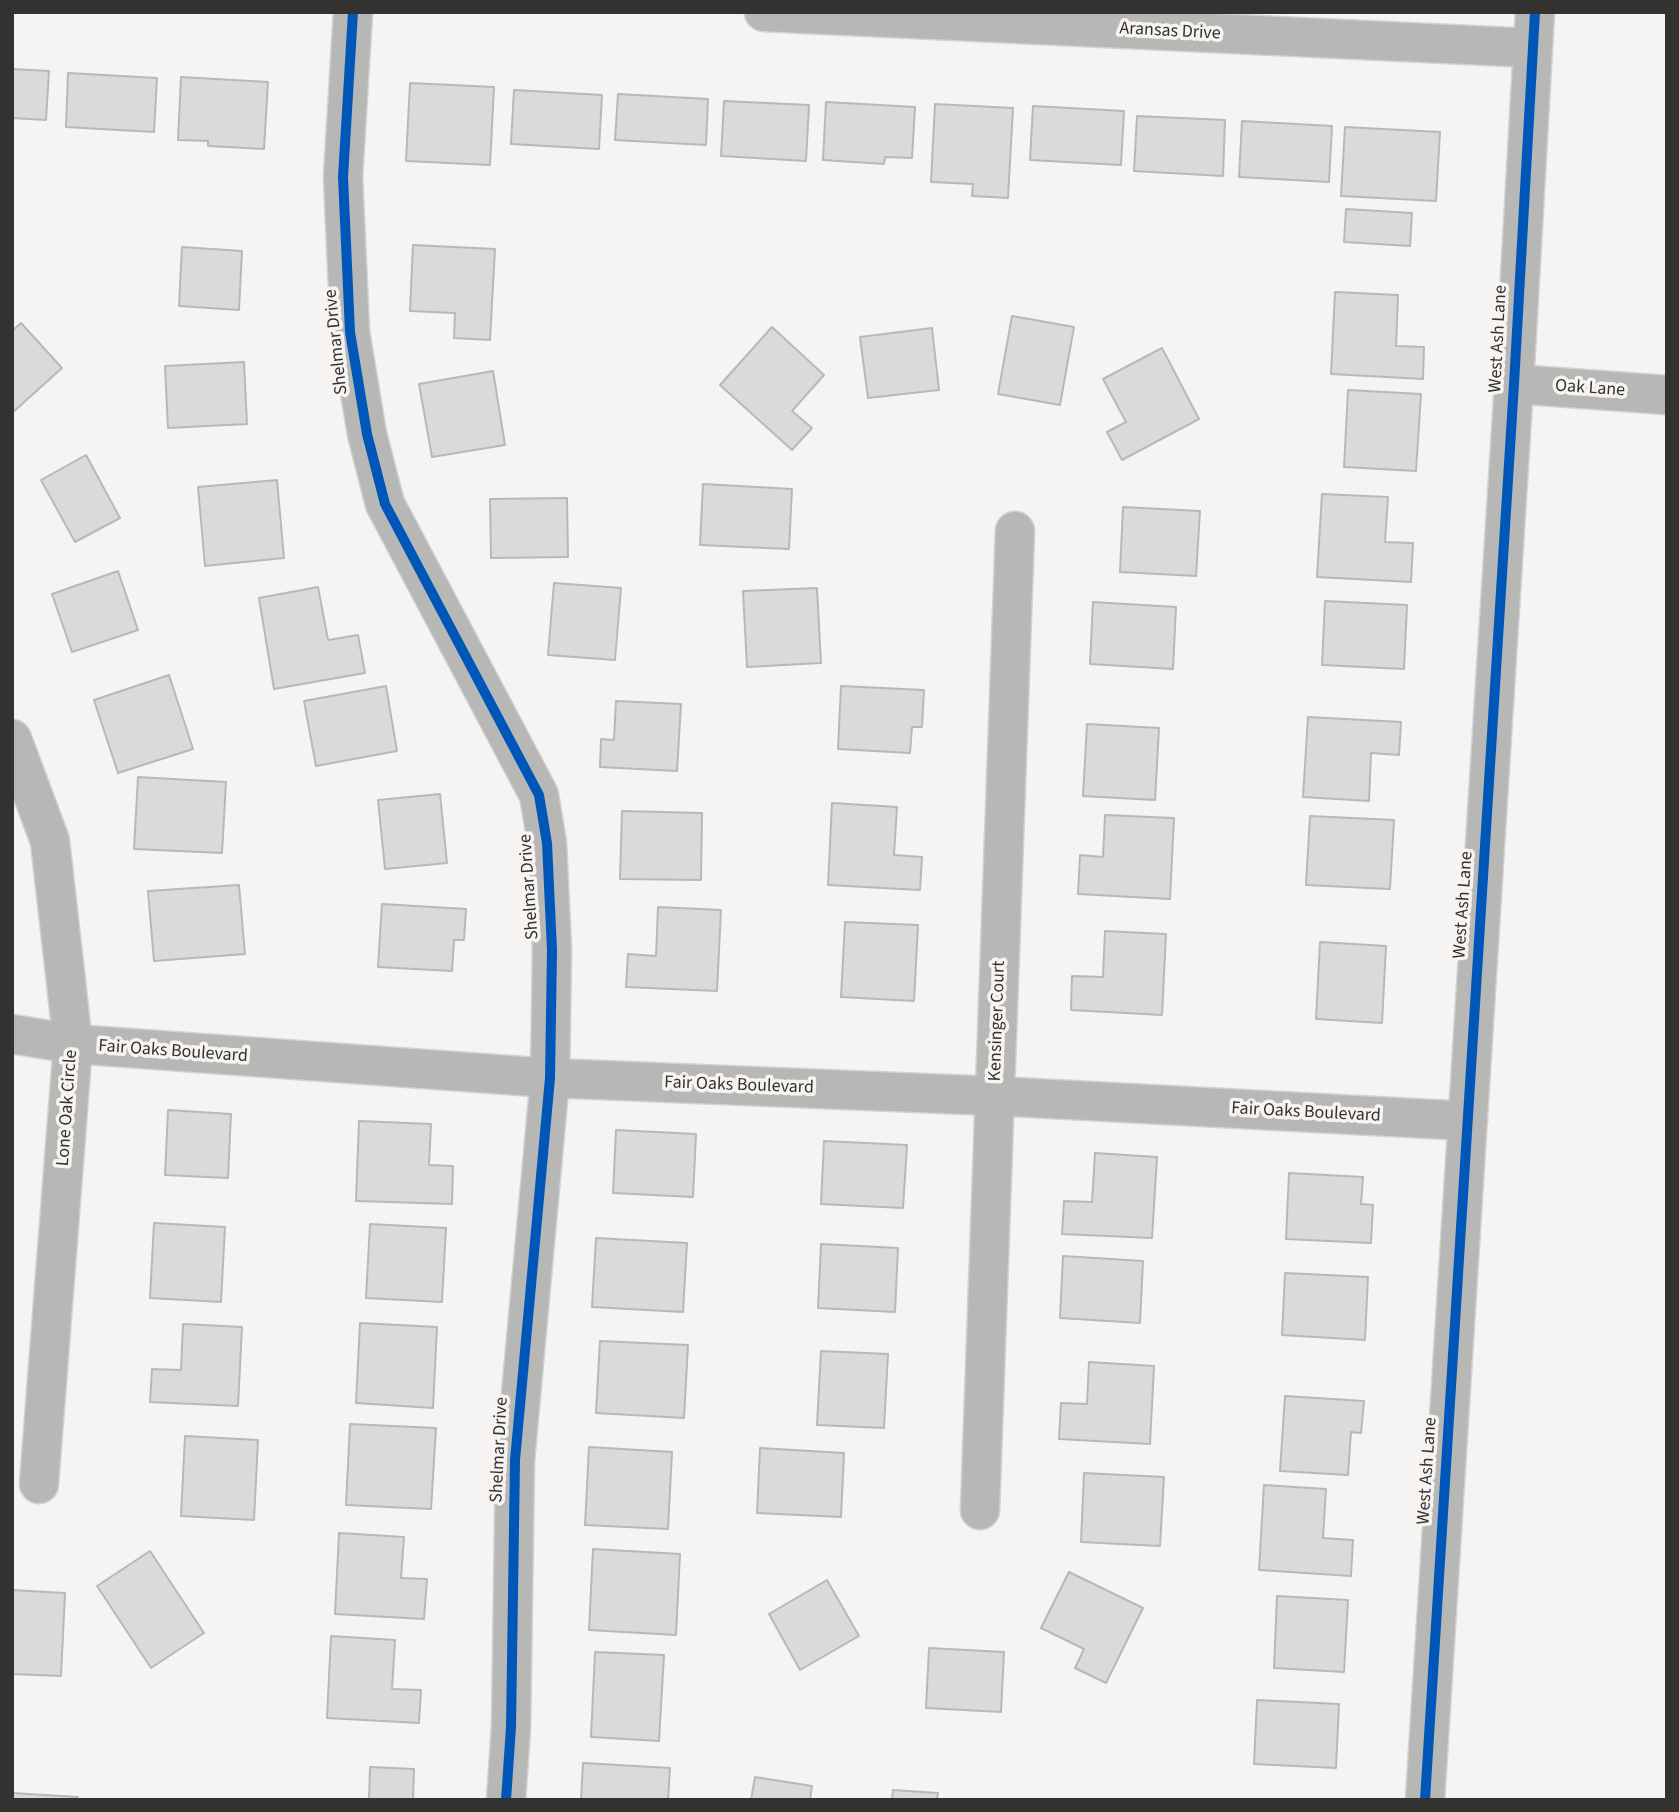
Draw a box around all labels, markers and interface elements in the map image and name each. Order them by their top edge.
street label: Aransas Drive [1119,19,1221,45]
street label: West Ash Lane [1485,285,1513,393]
street label: Shelmar Drive [321,288,353,396]
street label: Oak Lane [1554,376,1626,402]
street label: Shelmar Drive [516,833,544,941]
street label: West Ash Lane [1449,851,1479,959]
street label: Kensinger Court [985,960,1011,1082]
street label: Fair Oaks Boulevard [98,1036,248,1068]
street label: Lone Oak Circle [53,1049,83,1167]
street label: Fair Oaks Boulevard [664,1073,814,1099]
street label: Fair Oaks Boulevard [1231,1098,1381,1128]
street label: Shelmar Drive [486,1397,514,1503]
street label: West Ash Lane [1413,1417,1443,1525]

